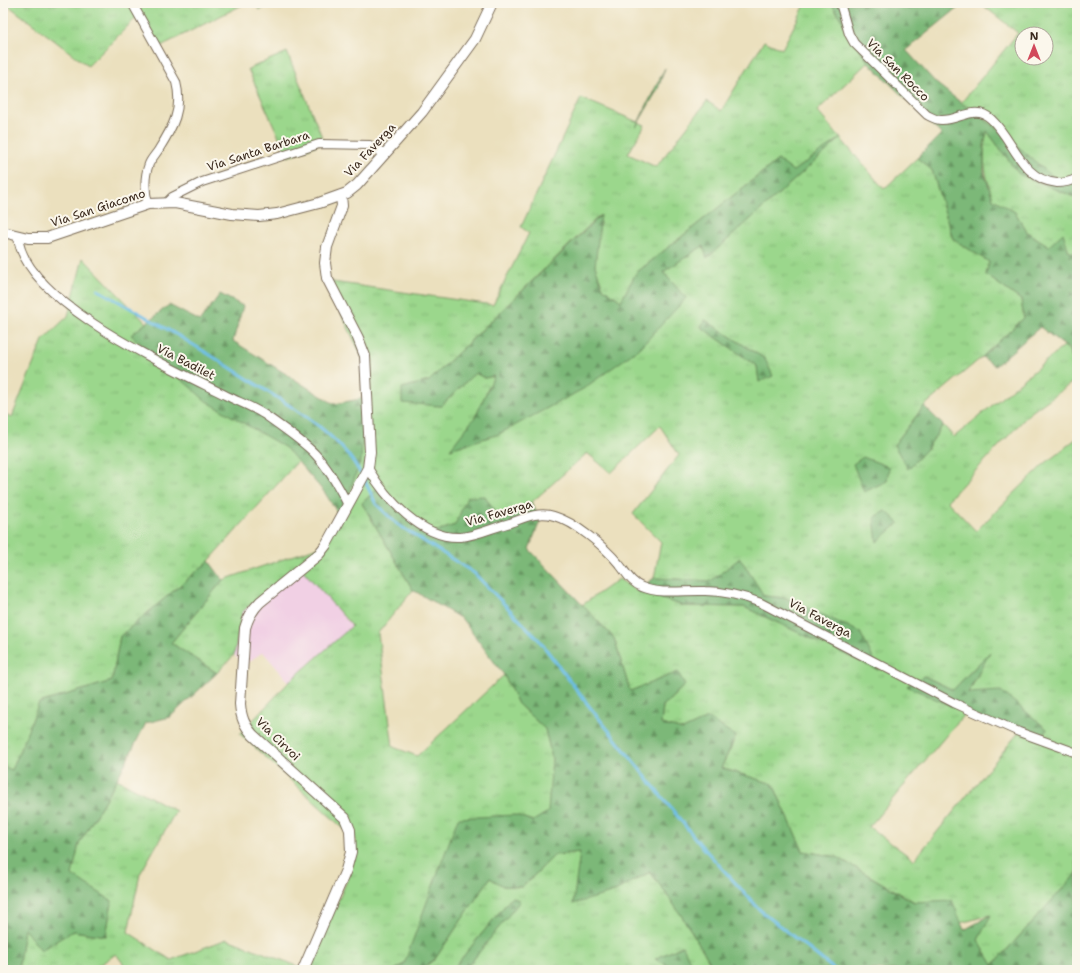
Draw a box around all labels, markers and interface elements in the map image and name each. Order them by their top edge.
north arrow [1014,26,1054,66]
text: N [1030,29,1039,44]
street label: Via San Rocco [863,35,933,105]
street label: Via Faverga [341,119,400,181]
street label: Via Santa Barbara [205,127,312,175]
street label: Via San Giacomo [49,185,147,231]
street label: Via Badilet [154,340,218,384]
street label: Via Faverga [464,496,535,530]
street label: Via Faverga [786,595,855,641]
street label: Via Cirvoi [252,714,304,764]

